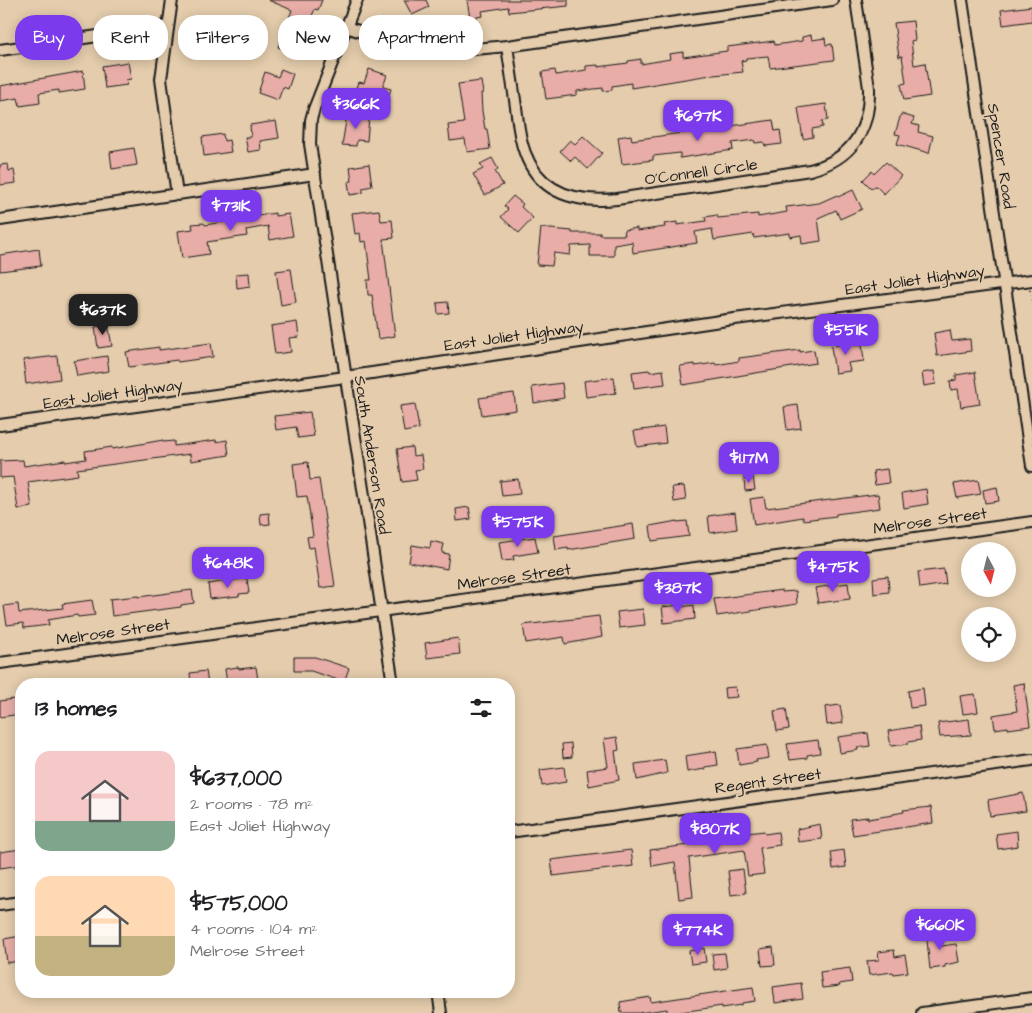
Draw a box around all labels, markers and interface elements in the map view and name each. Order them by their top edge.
chip: Buy [15,15,83,60]
chip: Rent [93,15,168,60]
chip: Filters [178,15,268,60]
chip: New [278,15,349,60]
chip: Apartment [359,15,483,60]
pin: $366K [321,88,391,130]
text: $366K [333,93,379,115]
pin: $697K [663,100,733,142]
street label: Spencer Road [982,102,1020,210]
text: $697K [674,105,722,127]
street label: O'Connell Circle [643,153,759,191]
pin: $731K [196,190,266,232]
text: $731K [212,195,250,217]
street label: East Joliet Highway [844,259,986,302]
pin: $637K [68,294,138,336]
text: $637K [80,299,126,321]
pin: $551K [811,314,881,356]
street label: East Joliet Highway [443,315,585,358]
text: $551K [824,319,868,341]
street label: East Joliet Highway [42,373,184,416]
street label: South Anderson Road [349,374,395,536]
pin: $1.17M [708,442,790,484]
text: $1.17M [730,447,768,469]
street label: Melrose Street [872,502,989,540]
pin: $575K [483,506,553,548]
text: $575K [492,511,544,533]
north arrow [961,542,1016,598]
map controls [961,542,1016,662]
pin: $648K [193,546,263,589]
pin: $475K [798,550,868,593]
text: $648K [203,552,253,574]
text: $475K [808,556,858,578]
street label: Melrose Street [456,558,573,596]
pin: $387K [643,572,713,614]
text: $387K [655,577,701,599]
button: locate [961,607,1016,662]
street label: Melrose Street [55,613,172,651]
text: 13 homes [35,694,117,723]
icon: filters [467,694,495,722]
street label: Regent Street [713,763,823,800]
text: $637,000 [190,764,282,793]
icon: home [75,771,135,831]
text: 2 rooms · 78 m² [190,793,313,815]
pin: $807K [680,812,750,855]
text: East Joliet Highway [190,815,331,837]
text: $807K [691,818,739,840]
text: $575,000 [190,889,288,918]
icon: home [75,896,135,956]
pin: $660K [905,908,975,951]
pin: $774K [663,914,733,956]
text: $660K [916,914,964,936]
text: 4 rooms · 104 m² [190,918,318,940]
text: $774K [673,919,723,941]
text: Melrose Street [190,940,305,962]

